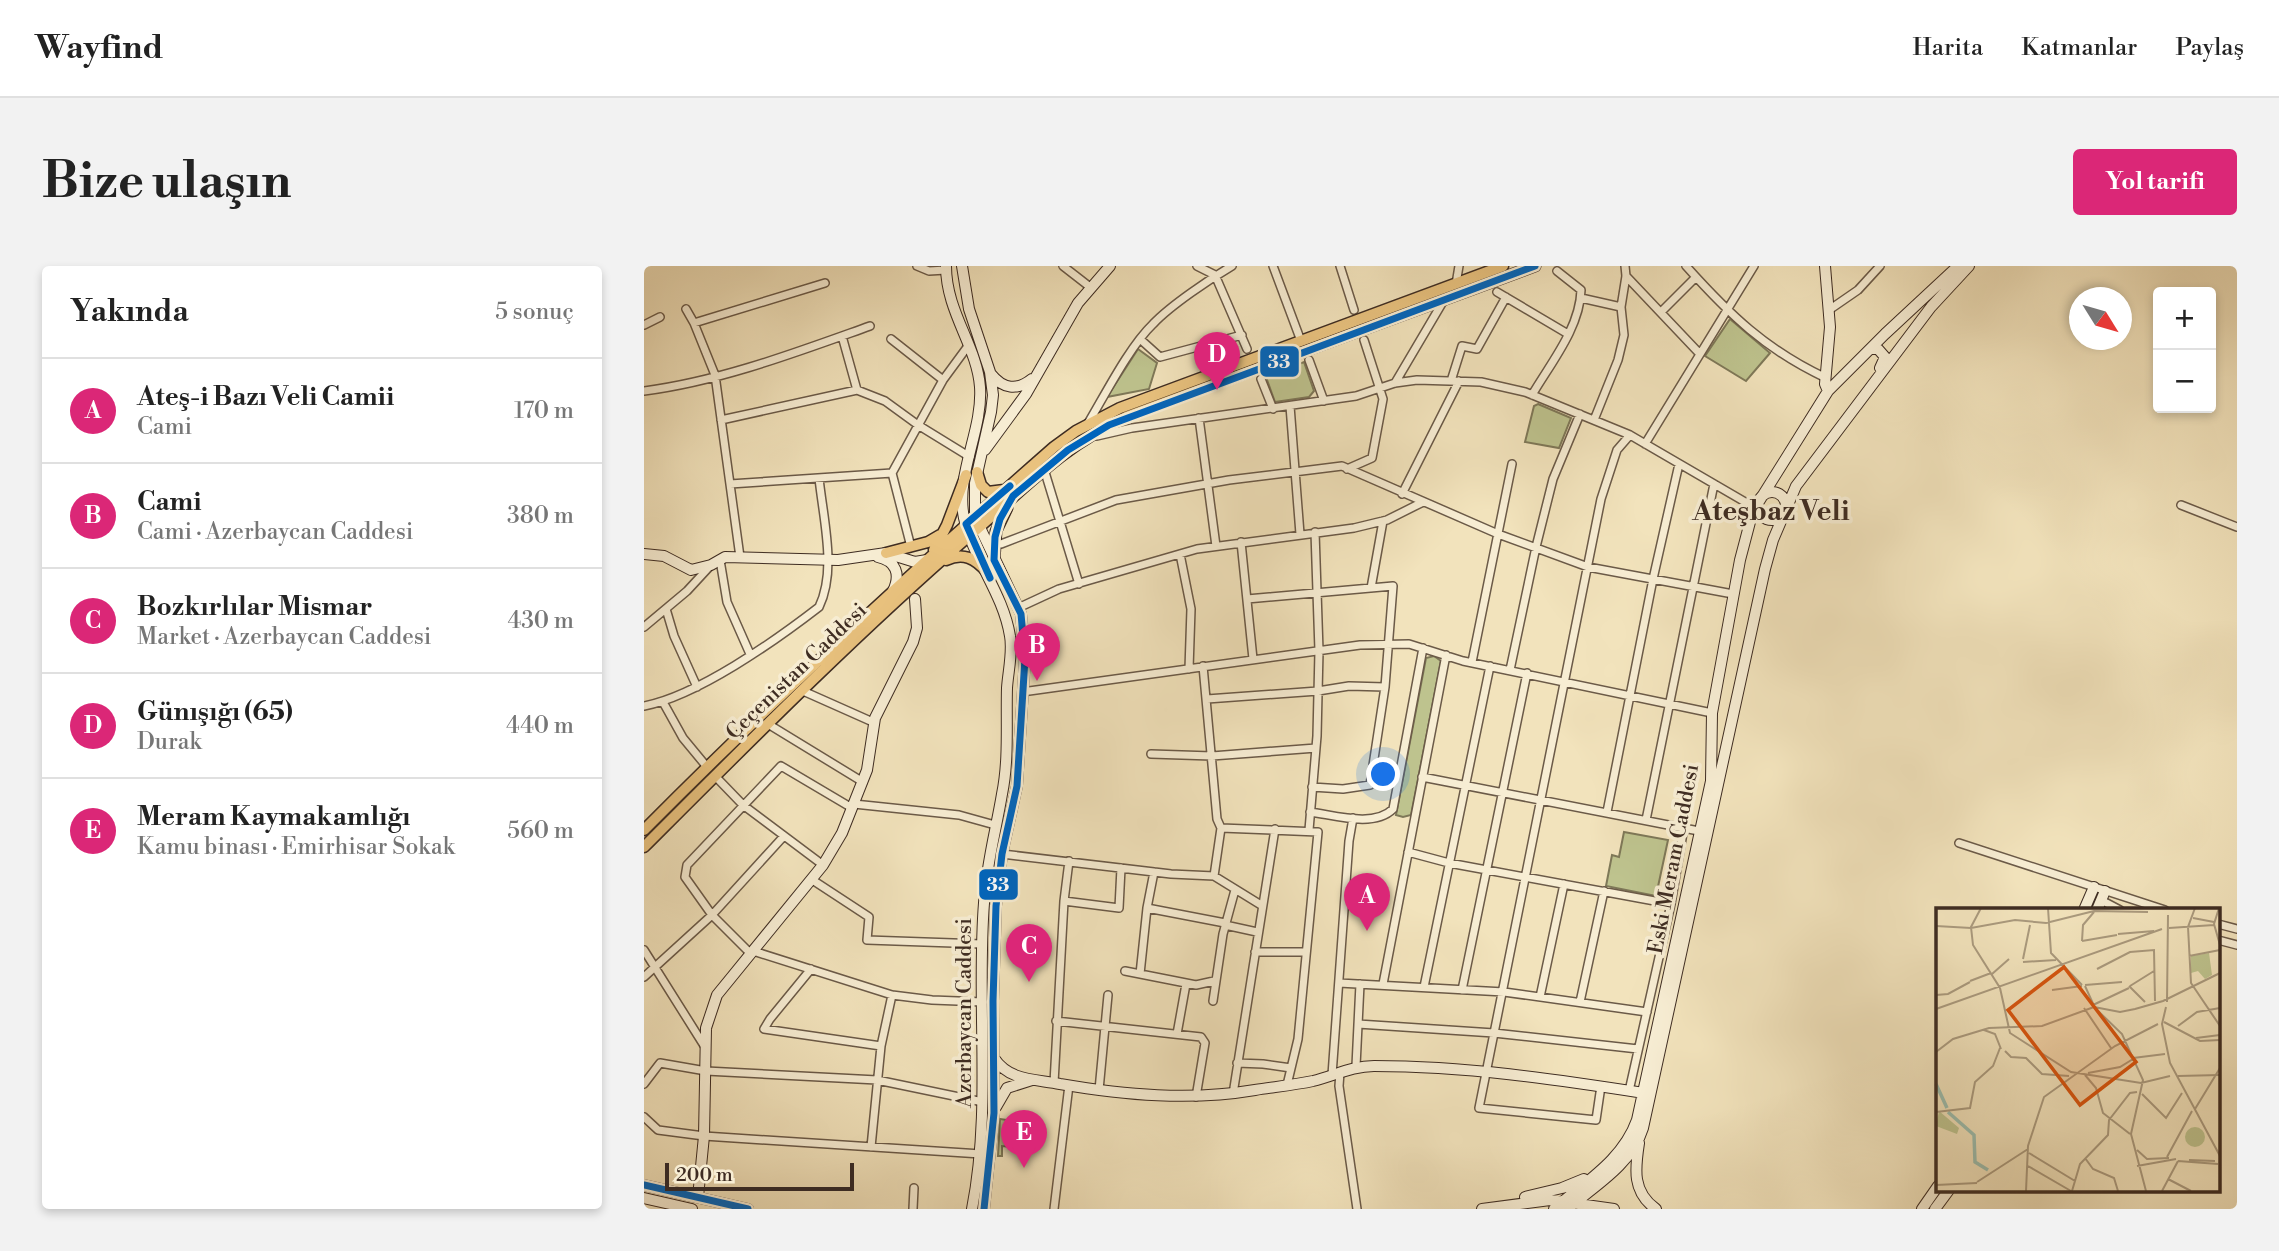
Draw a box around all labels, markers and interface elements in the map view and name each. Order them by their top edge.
text: Wayfind [35,28,163,69]
text: Harita [1913,33,1983,63]
text: Katmanlar [2021,33,2137,63]
text: Paylaş [2175,33,2244,63]
button: Yol tarifi [2073,149,2237,215]
text: Bize ulaşın [42,152,291,213]
north arrow [2069,287,2132,350]
map controls [2153,287,2216,413]
button: + [2153,287,2216,350]
text: Yakında [70,293,189,331]
text: 5 sonuç [495,298,574,326]
pin: D [1194,332,1240,390]
line badge: 33 [1259,345,1300,378]
text: 33 [1268,350,1290,374]
button: − [2153,350,2216,413]
text: Ateş-i Bazı Veli Camii [137,381,394,413]
text: A [85,397,101,425]
text: 170 m [514,397,574,425]
text: Cami [137,413,192,441]
text: Cami [137,486,202,518]
district label: Ateşbaz Veli [1691,494,1850,529]
text: B [84,502,102,530]
text: 380 m [507,502,574,530]
text: Cami · Azerbaycan Caddesi [137,518,413,546]
text: Bozkırlılar Mismar [137,591,372,623]
street label: Çeçenistan Caddesi [721,598,873,746]
text: C [85,607,101,635]
text: 430 m [507,607,574,635]
text: Market · Azerbaycan Caddesi [137,623,431,651]
pin: B [1014,623,1060,681]
text: Günışığı (65) [137,696,293,728]
text: D [84,712,102,740]
text: 440 m [506,712,574,740]
text: Durak [137,728,201,756]
your location [1366,757,1400,791]
street label: Eski Meram Caddesi [1643,762,1705,956]
text: Meram Kaymakamlığı [137,801,410,833]
text: E [85,817,101,845]
text: 560 m [507,817,574,845]
text: Kamu binası · Emirhisar Sokak [137,833,455,861]
line badge: 33 [978,868,1019,901]
text: 33 [987,873,1009,897]
pin: A [1344,873,1390,931]
inset map [1936,908,2220,1192]
street label: Azerbaycan Caddesi [952,918,978,1109]
pin: C [1006,924,1052,982]
pin: E [1001,1110,1047,1168]
scale bar [665,1160,854,1192]
text: 200 m [676,1163,733,1187]

